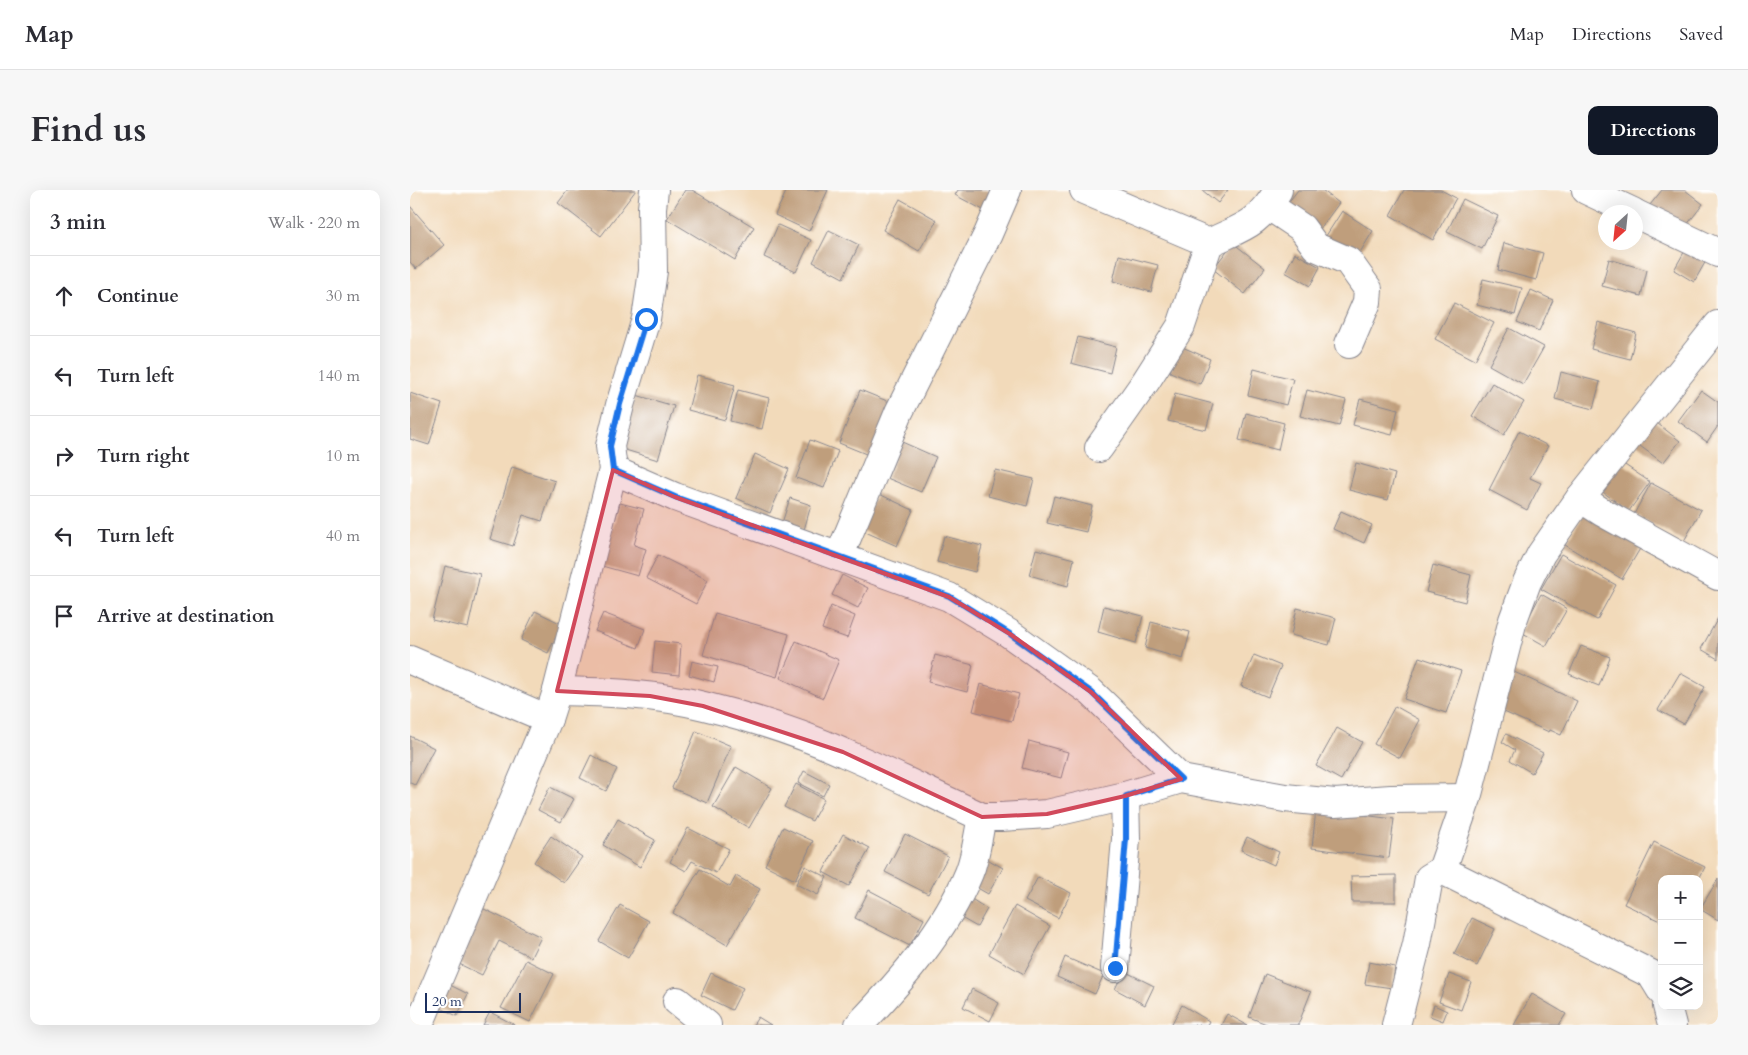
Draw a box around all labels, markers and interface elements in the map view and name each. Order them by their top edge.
text: Map [25,18,74,51]
text: Map [1510,22,1544,47]
text: Directions [1572,22,1651,47]
text: Saved [1679,22,1723,47]
text: Find us [30,106,146,154]
button: Directions [1588,106,1718,155]
north arrow [1598,205,1643,250]
text: 3 min [50,208,106,237]
text: Walk · 220 m [268,212,360,234]
icon: ahead [50,282,78,310]
text: Continue [97,283,179,309]
text: 30 m [326,285,360,307]
route start [635,308,658,331]
icon: left [50,362,78,390]
text: Turn left [97,363,174,389]
text: 140 m [318,365,360,387]
icon: right [50,442,78,470]
text: Turn right [97,443,189,469]
text: 10 m [326,445,360,467]
icon: left [50,522,78,550]
text: Turn left [97,523,174,549]
text: 40 m [326,525,360,547]
icon: arrive [50,602,78,630]
text: Arrive at destination [97,603,274,629]
map controls [1658,875,1703,1010]
button: + [1658,875,1703,920]
button: − [1658,920,1703,965]
route end [1104,957,1127,980]
button: layers [1658,965,1703,1010]
scale bar [425,990,521,1013]
text: 20 m [432,992,462,1011]

